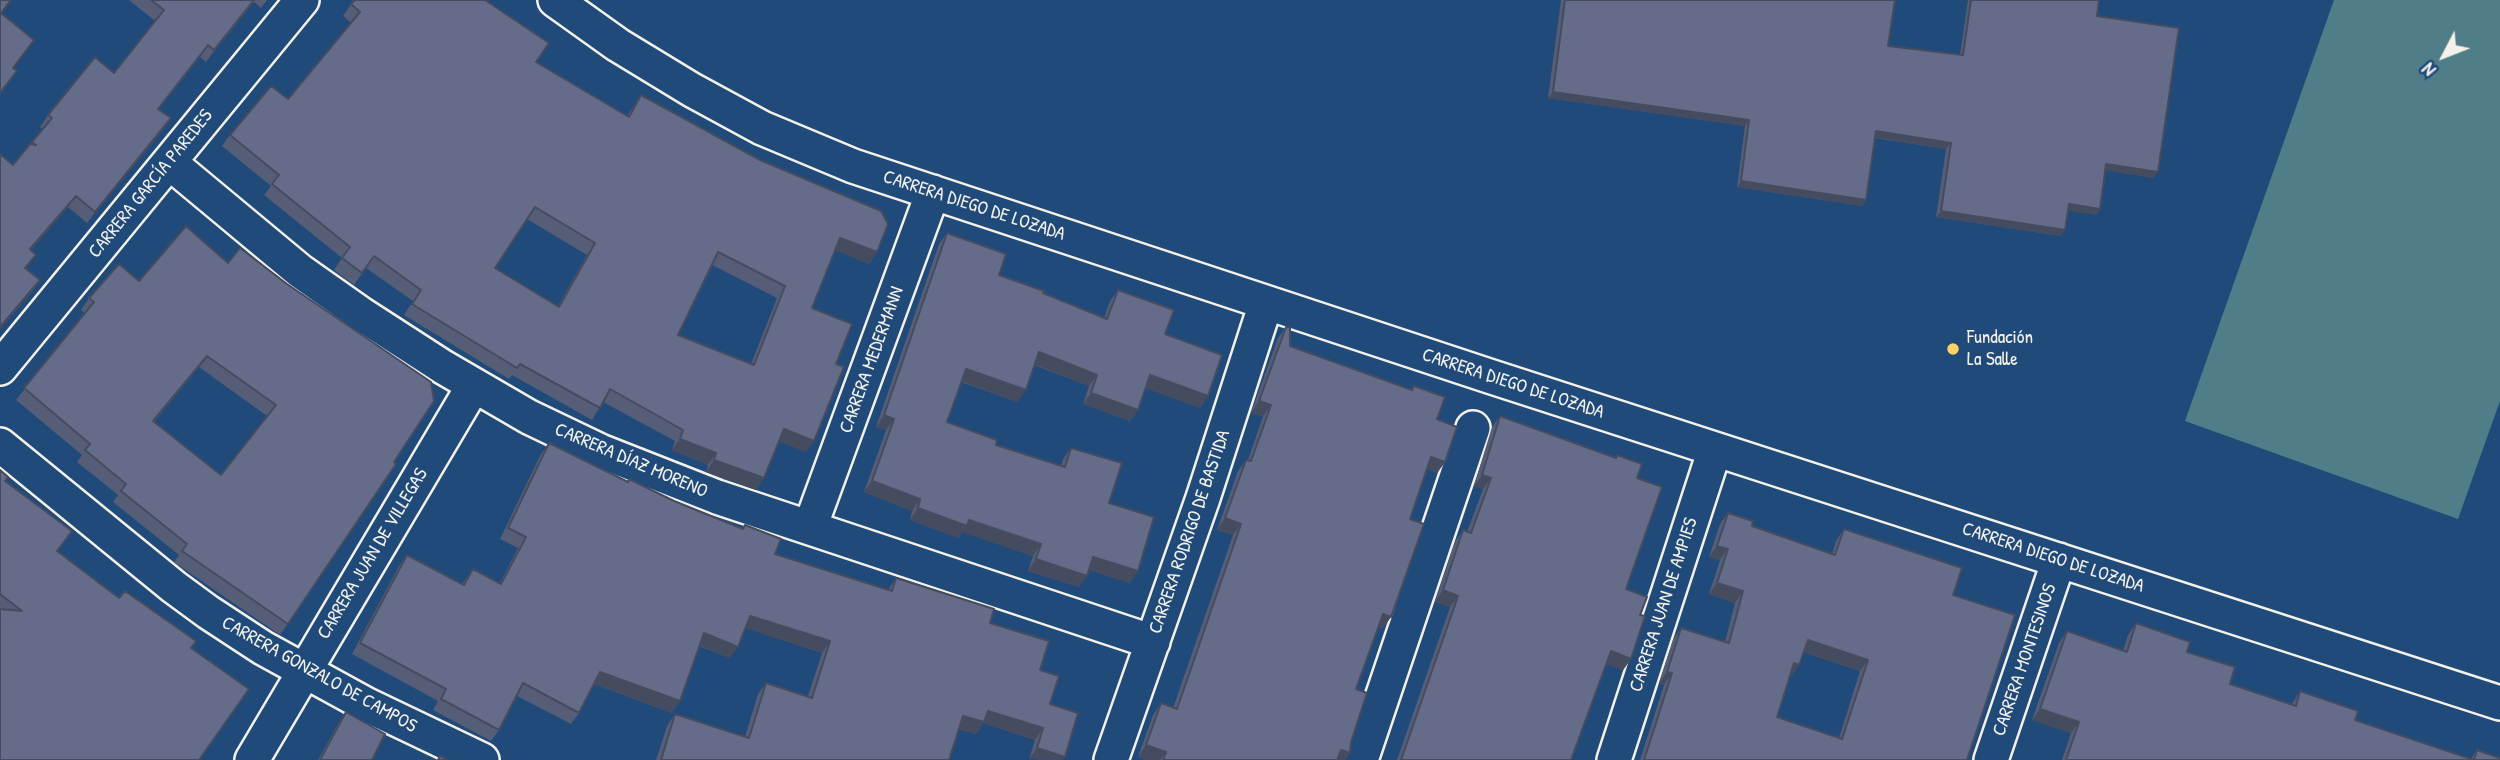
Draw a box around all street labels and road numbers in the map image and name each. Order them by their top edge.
street label: CARRERA GARCÍA PAREDES [84,105,218,263]
street label: CARRERA DIEGO DE LOZADA [880,166,1068,246]
street label: CARRERA MEDERMANN [835,284,909,436]
street label: CARRERA DIEGO DE LOZADA [1419,344,1607,424]
street label: CARRERA DÍAZ MORENO [551,418,711,504]
street label: CARRERA RODRIGO DE BASTIDA [1144,427,1236,637]
street label: CARRERA JUAN DE VILLEGAS [313,464,433,644]
street label: CARRERA JUAN DE AMPIES [1625,515,1703,695]
street label: CARRERA DIEGO DE LOZADA [1959,518,2147,598]
street label: CARRERA MONTESINOS [1988,581,2062,739]
street label: CARRERA GONZALO DE CAMPOS [217,612,421,738]

